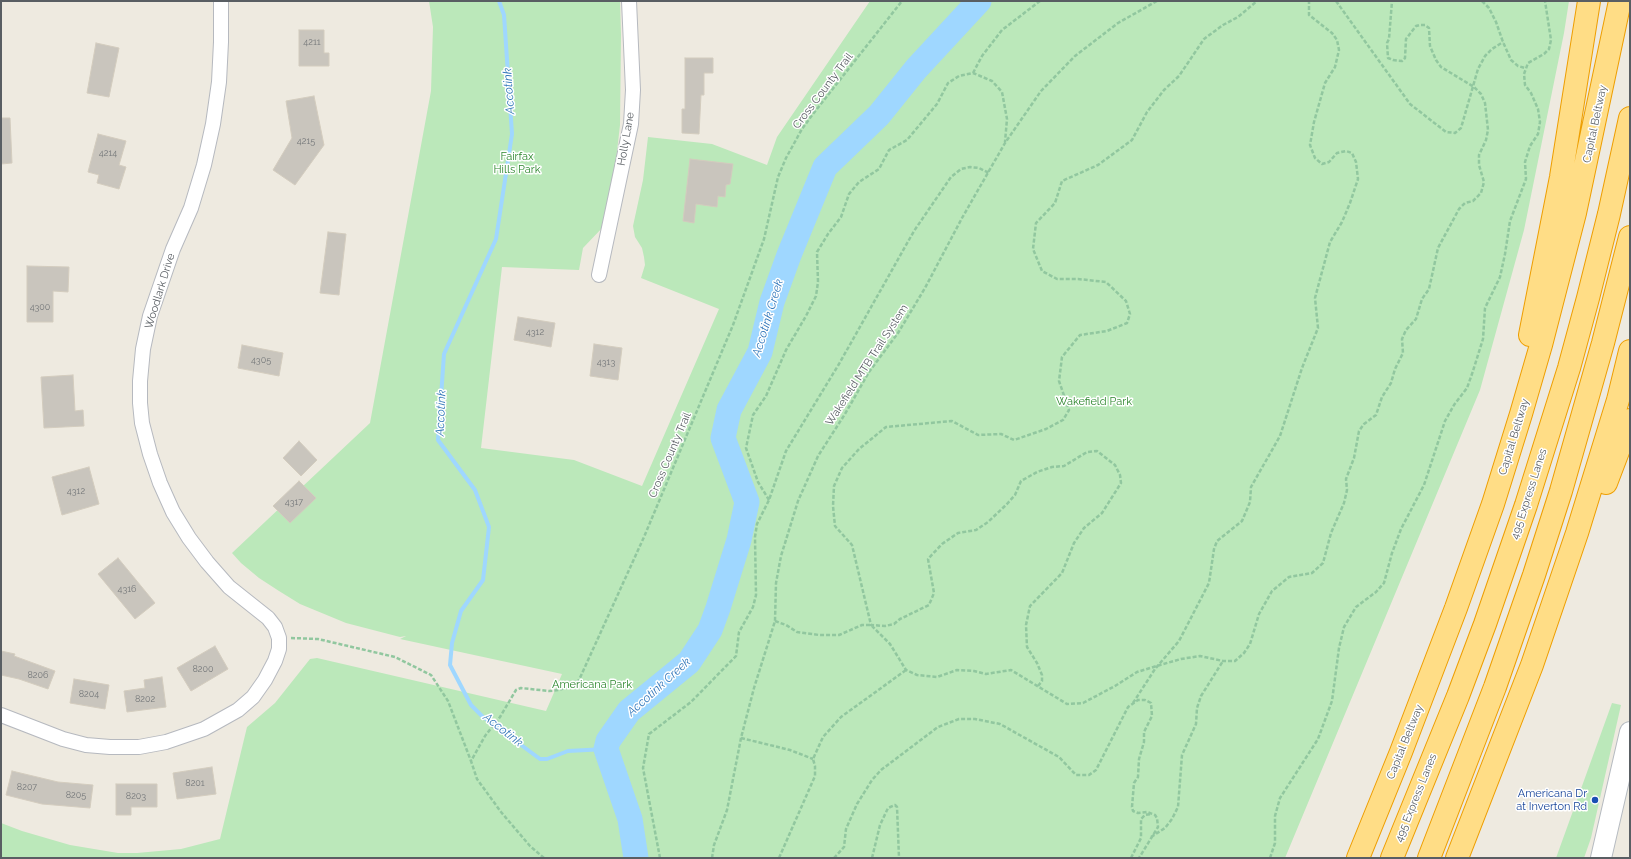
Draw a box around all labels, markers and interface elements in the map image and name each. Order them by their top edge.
house number: 4211 [303,37,321,47]
street label: Cross County Trail [790,50,856,132]
water label: Accotink [500,67,518,115]
street label: Capital Beltway [1580,84,1610,164]
street label: Holly Lane [615,111,637,167]
house number: 4215 [297,136,315,146]
house number: 4214 [99,148,117,158]
park label: Fairfax Hills Park [493,150,541,176]
street label: Woodlark Drive [142,252,178,330]
water label: Accotink Creek [749,277,787,359]
house number: 4300 [30,302,50,312]
street label: Wakefield MTB Trail System [823,302,911,428]
house number: 4312 [526,327,544,337]
house number: 4305 [251,355,271,365]
house number: 4313 [597,357,615,367]
water label: Accotink [433,390,449,436]
park label: Wakefield Park [1056,395,1132,409]
street label: Capital Beltway [1496,397,1532,477]
street label: Cross County Trail [646,410,694,500]
street label: 495 Express Lanes [1508,447,1550,541]
house number: 4312 [67,486,85,496]
house number: 4317 [285,497,303,507]
house number: 4316 [118,584,136,594]
water label: Accotink Creek [624,655,694,719]
house number: 8200 [192,664,214,674]
house number: 8206 [28,670,48,680]
park label: Americana Park [552,678,632,692]
house number: 8204 [79,689,99,699]
house number: 8202 [135,694,155,704]
street label: Capital Beltway [1384,703,1426,781]
water label: Accotink [480,710,526,750]
street label: 495 Express Lanes [1392,752,1440,844]
house number: 8201 [185,778,205,788]
house number: 8207 [17,782,37,792]
place label: Americana Dr at Inverton Rd [1516,787,1587,813]
house number: 8205 [66,790,86,800]
house number: 8203 [126,791,146,801]
marker: Americana Dr at Inverton Rd [1590,795,1600,805]

